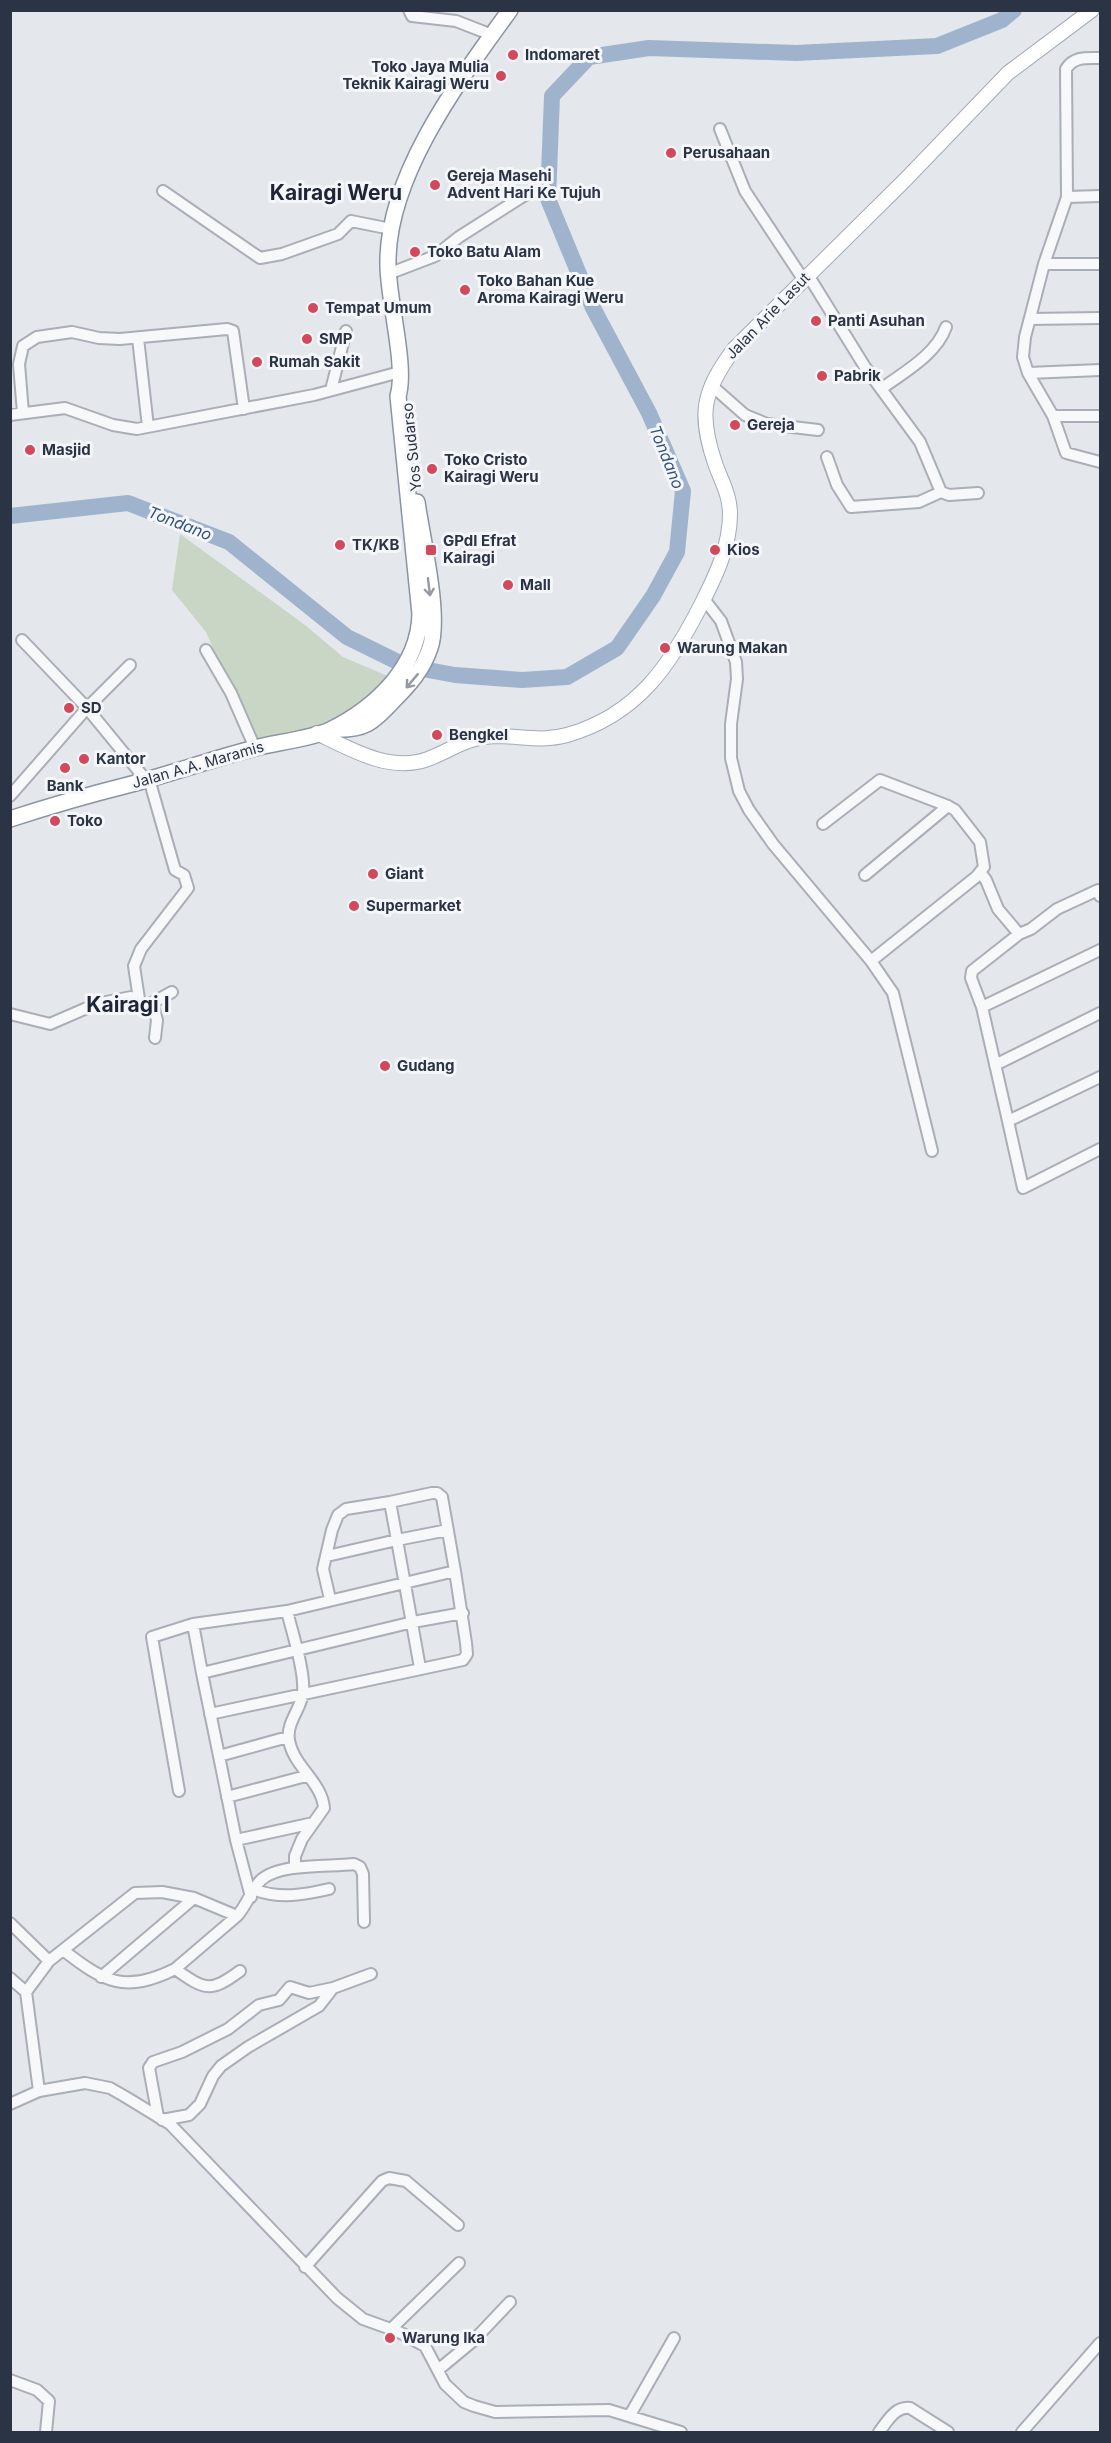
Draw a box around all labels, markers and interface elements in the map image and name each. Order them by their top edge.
place label: Indomaret [525,45,600,64]
marker: Indomaret [506,48,520,62]
place label: Toko Jaya Mulia Teknik Kairagi Weru [342,57,489,93]
marker: Toko Jaya Mulia Teknik Kairagi Weru [494,69,508,83]
place label: Perusahaan [683,143,770,162]
marker: Perusahaan [664,146,678,160]
place label: Gereja Masehi Advent Hari Ke Tujuh [447,166,601,202]
marker: Gereja Masehi Advent Hari Ke Tujuh [428,178,442,192]
district label: Kairagi Weru [270,180,402,205]
place label: Toko Batu Alam [427,242,541,261]
marker: Toko Batu Alam [408,245,422,259]
street label: Jalan Arie Lasut [721,268,814,363]
place label: Toko Bahan Kue Aroma Kairagi Weru [477,271,624,307]
marker: Toko Bahan Kue Aroma Kairagi Weru [458,283,472,297]
place label: Tempat Umum [325,298,432,317]
marker: Tempat Umum [306,301,320,315]
place label: Panti Asuhan [828,311,925,330]
marker: Panti Asuhan [809,314,823,328]
place label: SMP [319,329,353,348]
marker: SMP [300,332,314,346]
place label: Rumah Sakit [269,352,361,371]
marker: Rumah Sakit [250,355,264,369]
place label: Pabrik [834,366,881,385]
marker: Pabrik [815,369,829,383]
street label: Yos Sudarso [397,402,426,492]
place label: Gereja [747,415,795,434]
marker: Gereja [728,418,742,432]
water label: Tondano [645,422,689,492]
place label: Masjid [42,440,91,459]
marker: Masjid [23,443,37,457]
place label: Toko Cristo Kairagi Weru [444,450,538,486]
marker: Toko Cristo Kairagi Weru [425,462,439,476]
water label: Tondano [145,502,215,544]
place label: GPdI Efrat Kairagi [443,531,517,567]
place label: TK/KB [352,535,399,554]
marker: TK/KB [333,538,347,552]
place label: Kios [727,540,760,559]
marker: GPdI Efrat Kairagi [424,543,438,557]
marker: Kios [708,543,722,557]
place label: Mall [520,575,551,594]
one-way arrow [424,577,435,597]
marker: Mall [501,578,515,592]
place label: Warung Makan [677,638,788,657]
marker: Warung Makan [658,641,672,655]
one-way arrow [405,673,419,688]
place label: SD [81,698,102,717]
marker: SD [62,701,76,715]
place label: Bengkel [449,725,508,744]
marker: Bengkel [430,728,444,742]
street label: Jalan A.A. Maramis [130,737,266,792]
place label: Kantor [96,749,146,768]
marker: Kantor [77,752,91,766]
marker: Bank [58,761,72,775]
place label: Bank [47,776,84,795]
place label: Toko [67,811,103,830]
marker: Toko [48,814,62,828]
place label: Giant [385,864,424,883]
marker: Giant [366,867,380,881]
place label: Supermarket [366,896,462,915]
marker: Supermarket [347,899,361,913]
district label: Kairagi I [86,992,170,1017]
place label: Gudang [397,1056,455,1075]
marker: Gudang [378,1059,392,1073]
place label: Warung Ika [402,2328,485,2347]
marker: Warung Ika [383,2331,397,2345]

